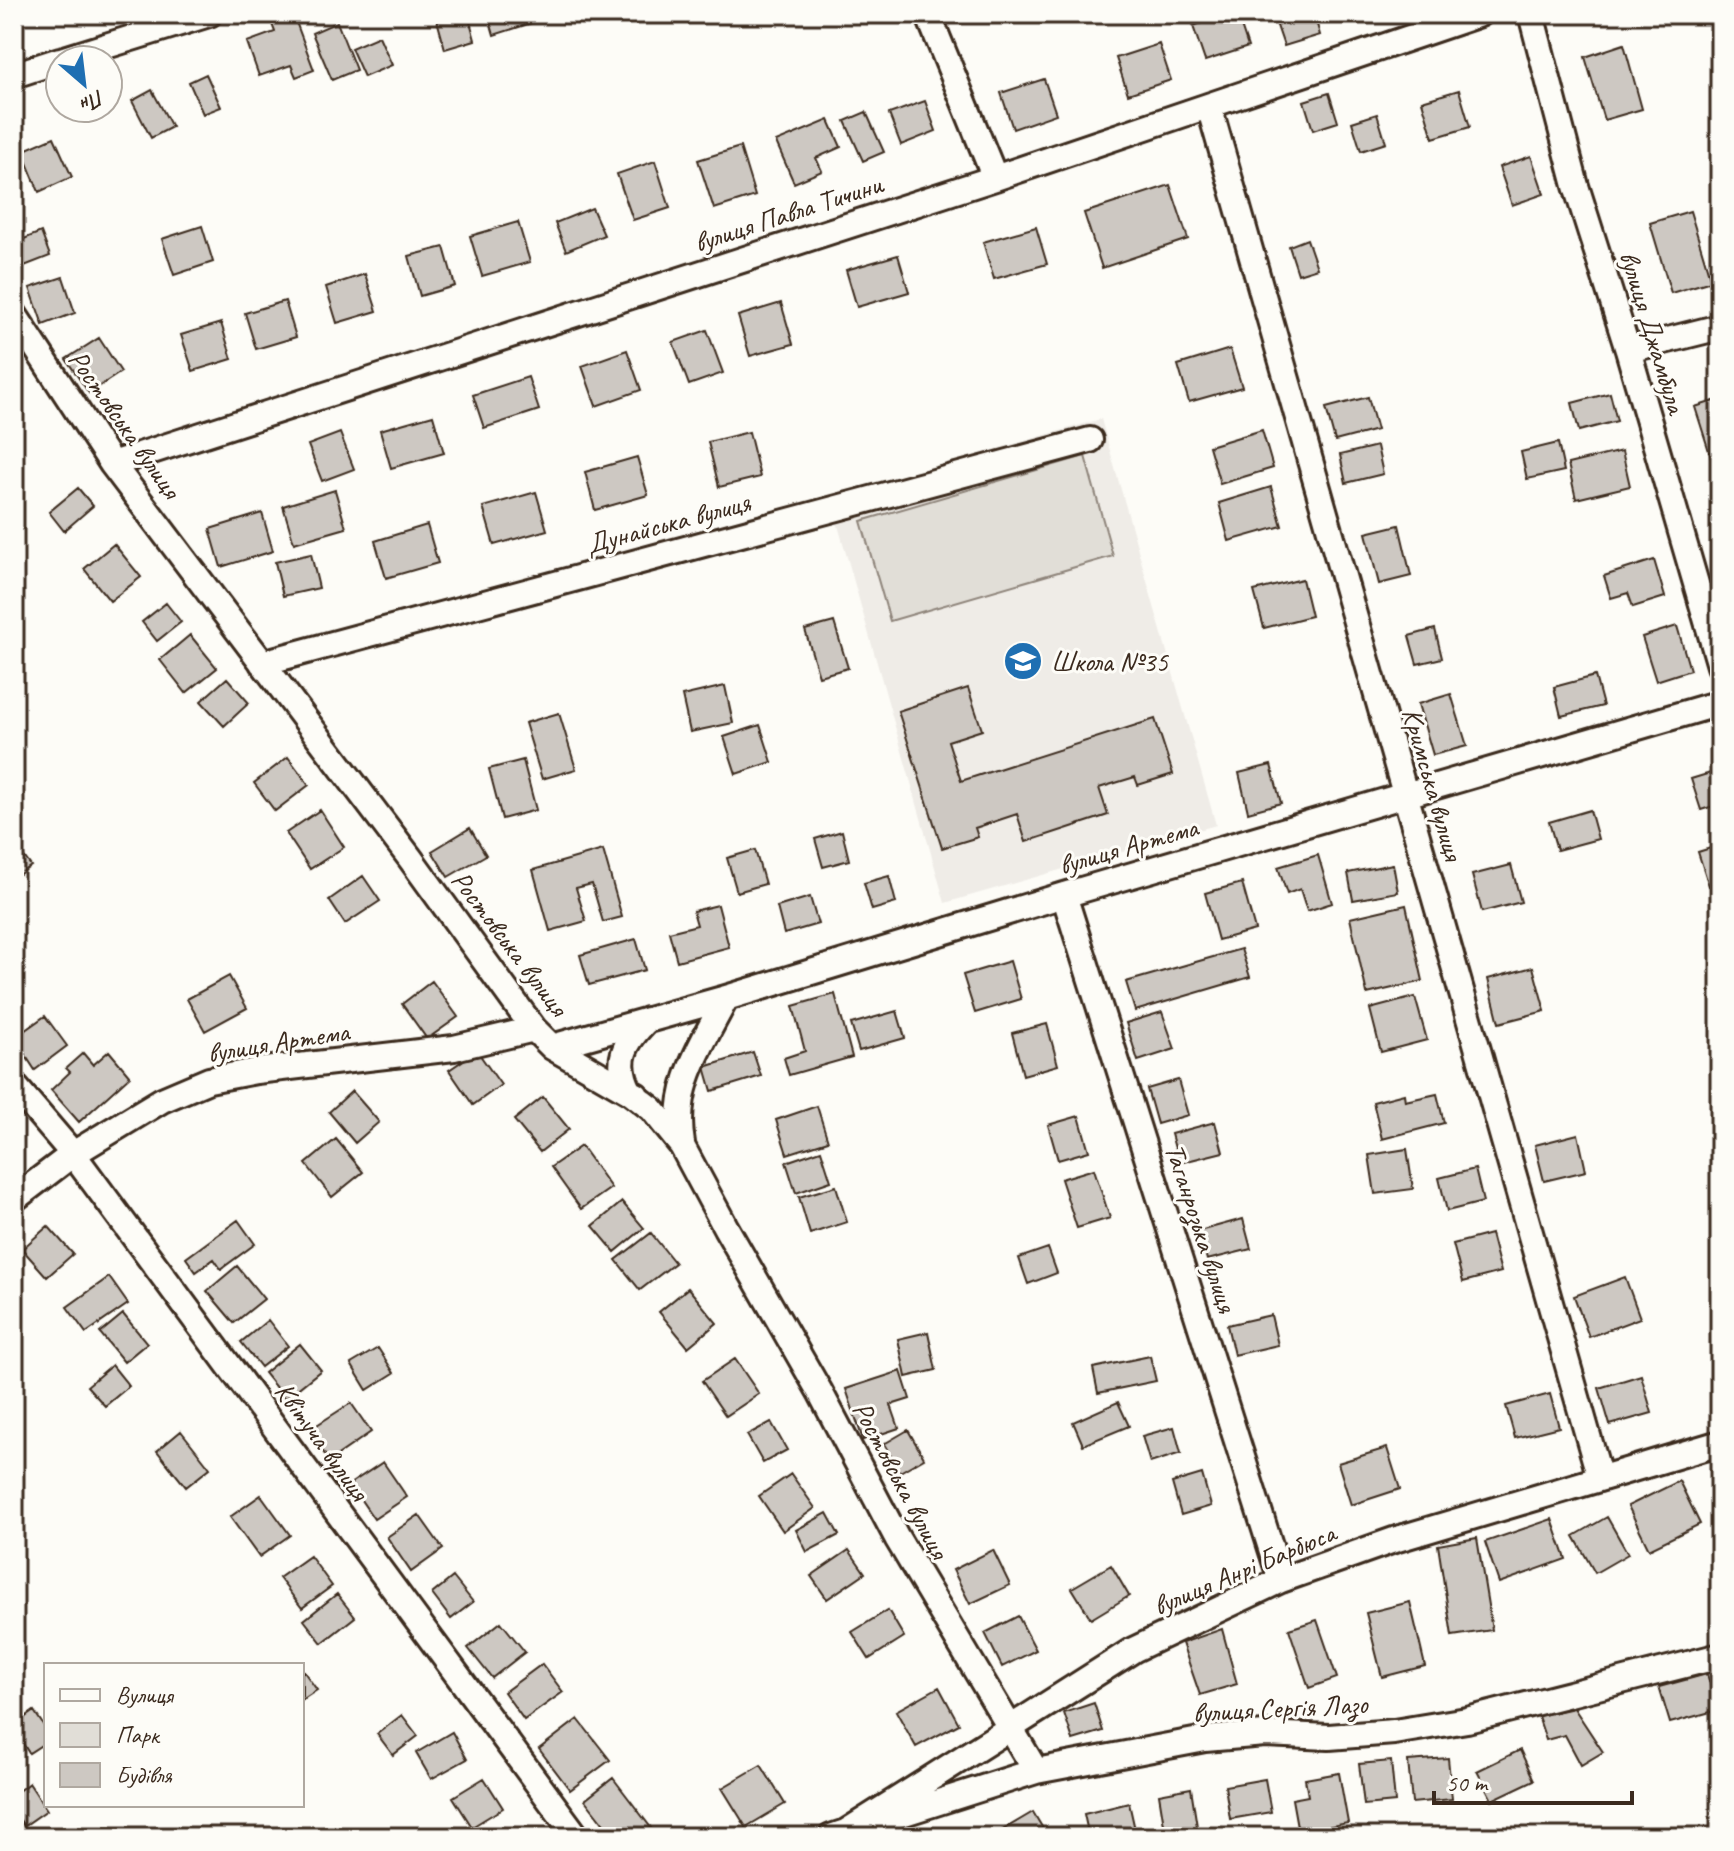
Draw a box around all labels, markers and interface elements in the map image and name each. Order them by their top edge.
north arrow [44,44,124,124]
text: Пн [75,83,110,119]
street label: вулиця Павла Тичини [689,166,888,260]
street label: вулиця Джамбула [1612,246,1695,420]
street label: Ростовська вулиця [61,343,190,507]
street label: Дунайська вулиця [582,484,755,562]
school or university icon: Школа №35 [1002,640,1044,682]
place label: Школа №35 [1051,644,1169,679]
street label: Кримська вулиця [1395,704,1472,866]
street label: вулиця Артема [1055,809,1203,883]
street label: Ростовська вулиця [444,863,577,1025]
street label: вулиця Артема [205,1013,353,1070]
street label: Таганрозька вулиця [1156,1139,1245,1318]
street label: Квітуча вулиця [267,1375,378,1509]
street label: Ростовська вулиця [845,1395,958,1567]
street label: вулиця Анрі Барбюса [1147,1514,1343,1623]
legend [44,1663,304,1807]
text: Вулиця [116,1680,175,1710]
street label: вулиця Сергія Лазо [1192,1686,1370,1731]
text: Парк [116,1720,161,1750]
scale bar [1434,1755,1632,1805]
text: Будівля [116,1760,173,1790]
text: 50 m [1446,1768,1489,1798]

